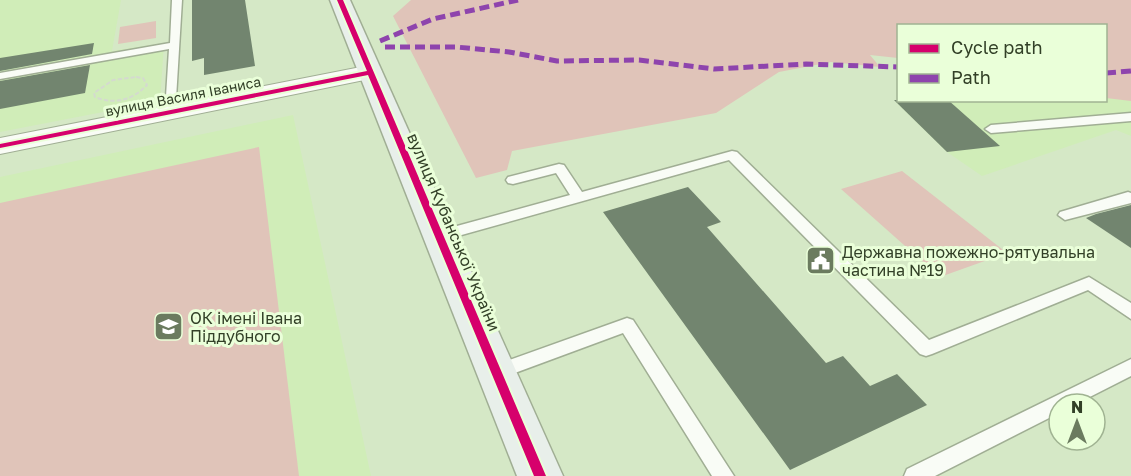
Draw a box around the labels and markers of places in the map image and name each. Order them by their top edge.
place label: Державна пожежно-рятувальна частина №19 [842,242,1095,280]
public building icon: Державна пожежно-рятувальна частина №19 [805,245,837,277]
place label: ОК імені Івана Піддубного [190,308,302,346]
school or university icon: ОК імені Івана Піддубного [153,311,185,343]

